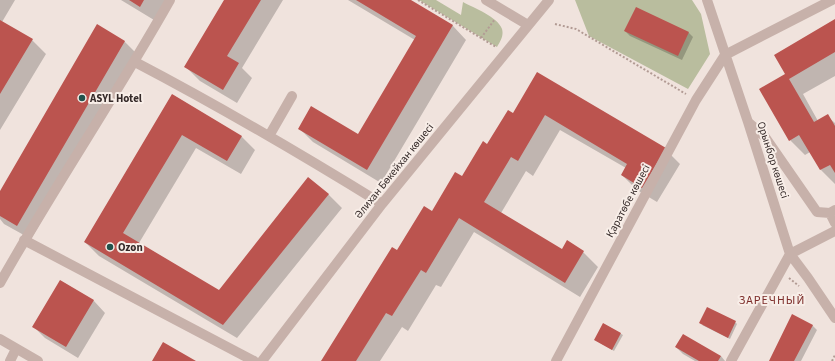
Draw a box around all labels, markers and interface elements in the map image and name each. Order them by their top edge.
place label: ASYL Hotel [89,91,143,106]
marker: ASYL Hotel [77,93,87,103]
street label: Әлихан Бөкейхан көшесі [351,120,437,222]
street label: Орынбор көшесі [754,120,792,200]
street label: Қаратөбе көшесі [602,162,654,240]
place label: Ozon [118,240,143,255]
marker: Ozon [105,242,115,252]
district label: ЗАРЕЧНЫЙ [739,292,805,309]

